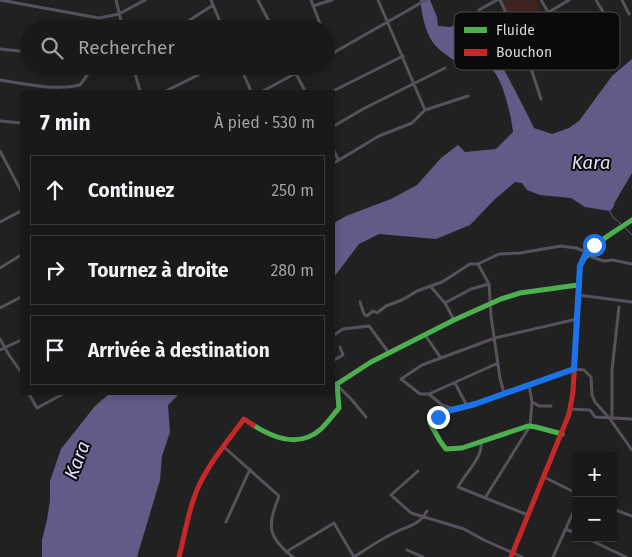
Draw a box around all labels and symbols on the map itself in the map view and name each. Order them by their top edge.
legend [454,12,620,70]
text: Fluide [496,22,535,39]
text: Bouchon [496,44,552,61]
water label: Kara [571,151,611,174]
route start [583,234,606,257]
route end [427,406,450,429]
water label: Kara [59,438,95,482]

